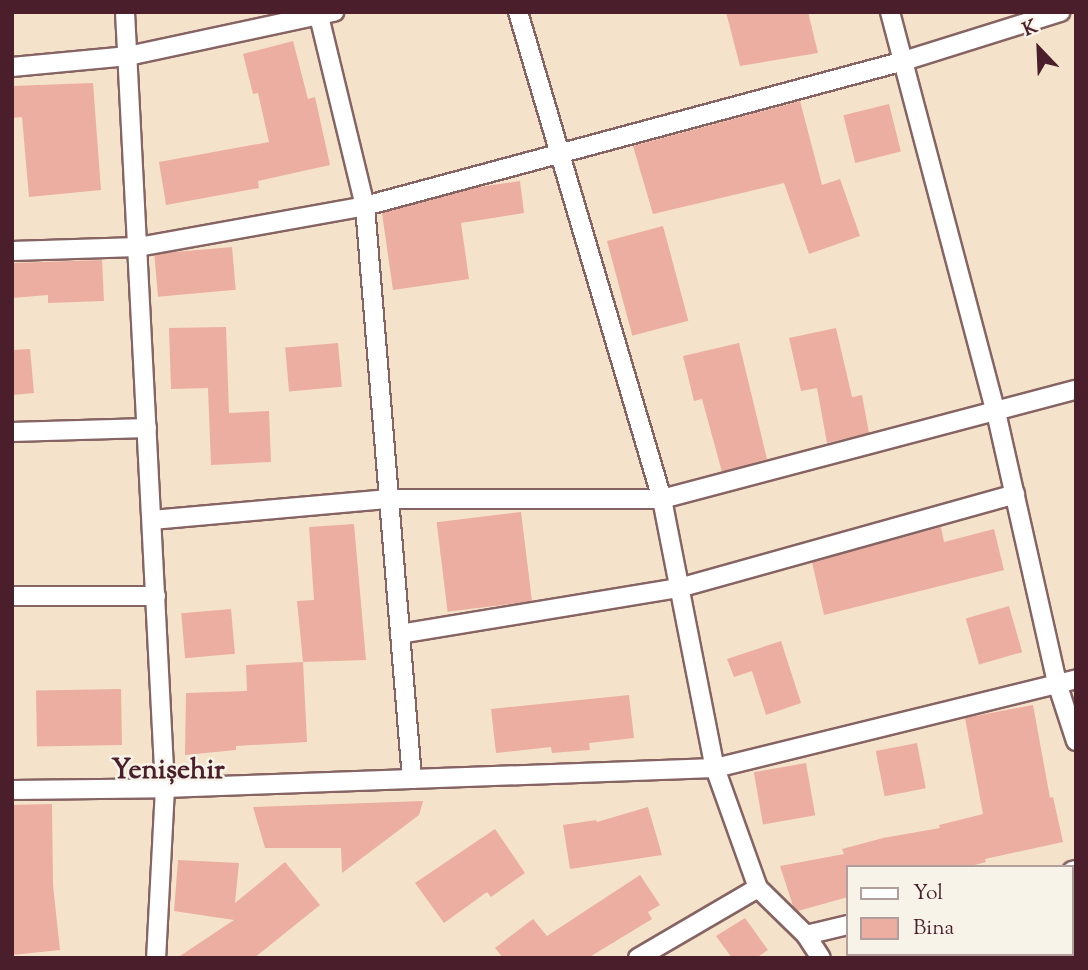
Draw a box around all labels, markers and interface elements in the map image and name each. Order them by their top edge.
north arrow [1004,14,1074,84]
text: K [1019,14,1042,44]
district label: Yenişehir [111,754,225,788]
legend [846,865,1074,956]
text: Yol [913,879,943,909]
text: Bina [913,914,954,944]

